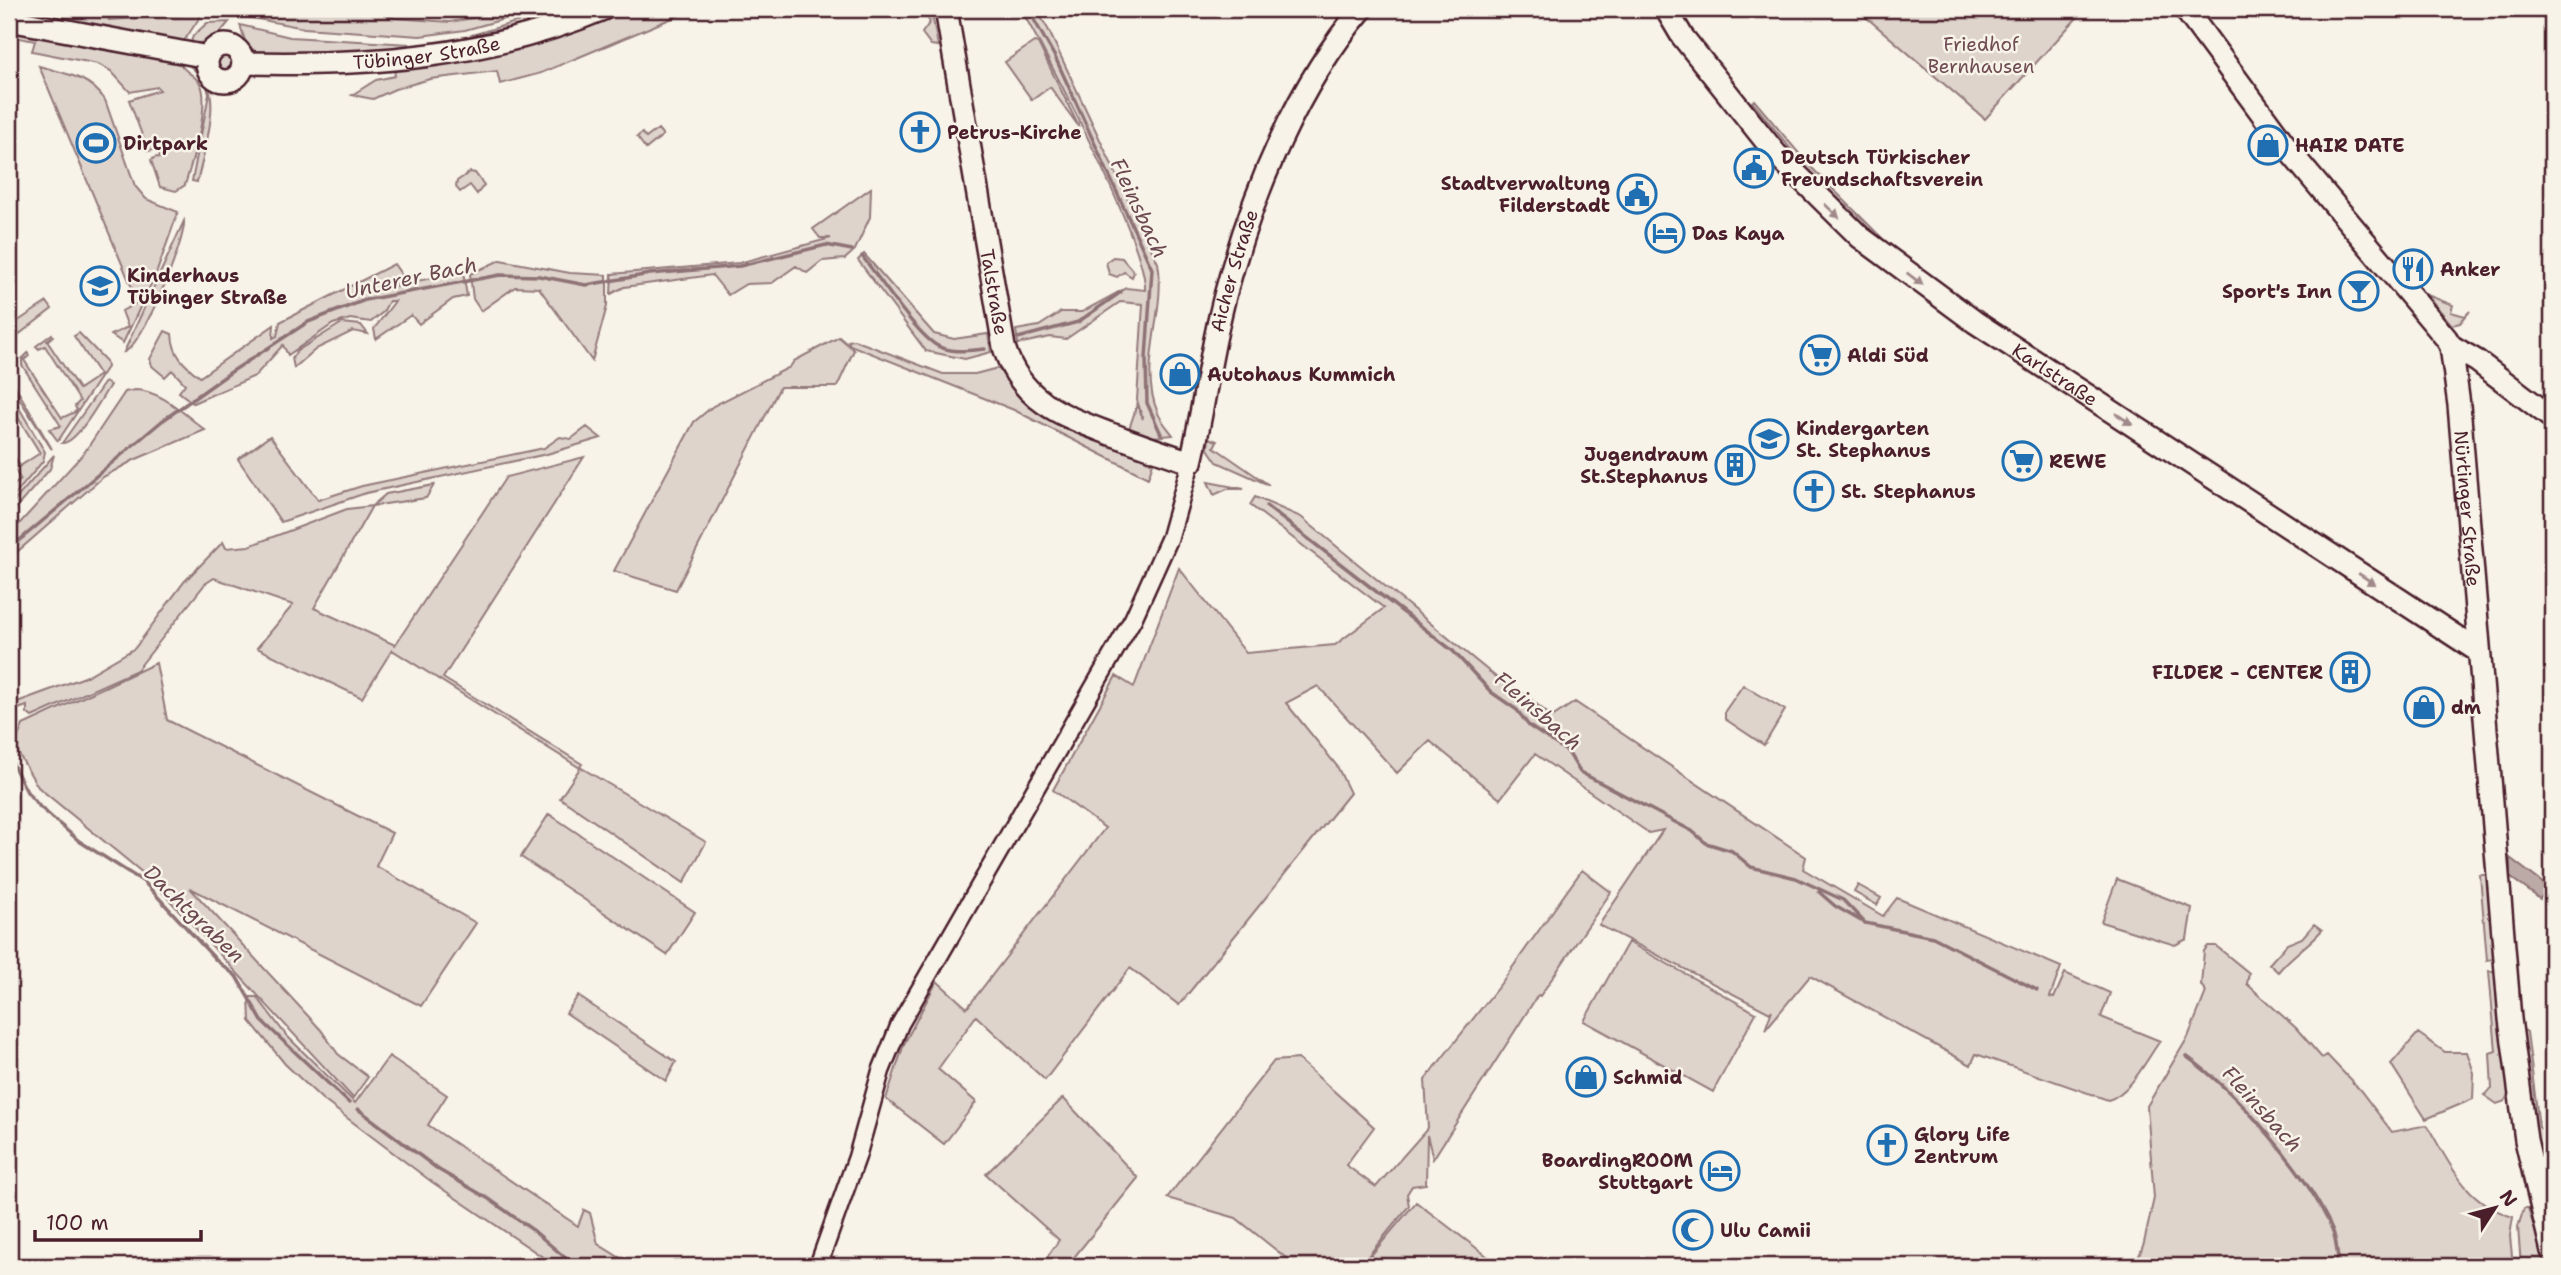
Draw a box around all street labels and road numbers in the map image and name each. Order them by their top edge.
street label: Tübinger Straße [352,31,503,75]
street label: Aicher Straße [1205,206,1264,334]
street label: Talstraße [974,247,1014,337]
street label: Karlstraße [2007,338,2102,412]
street label: Nürtinger Straße [2448,429,2486,588]

